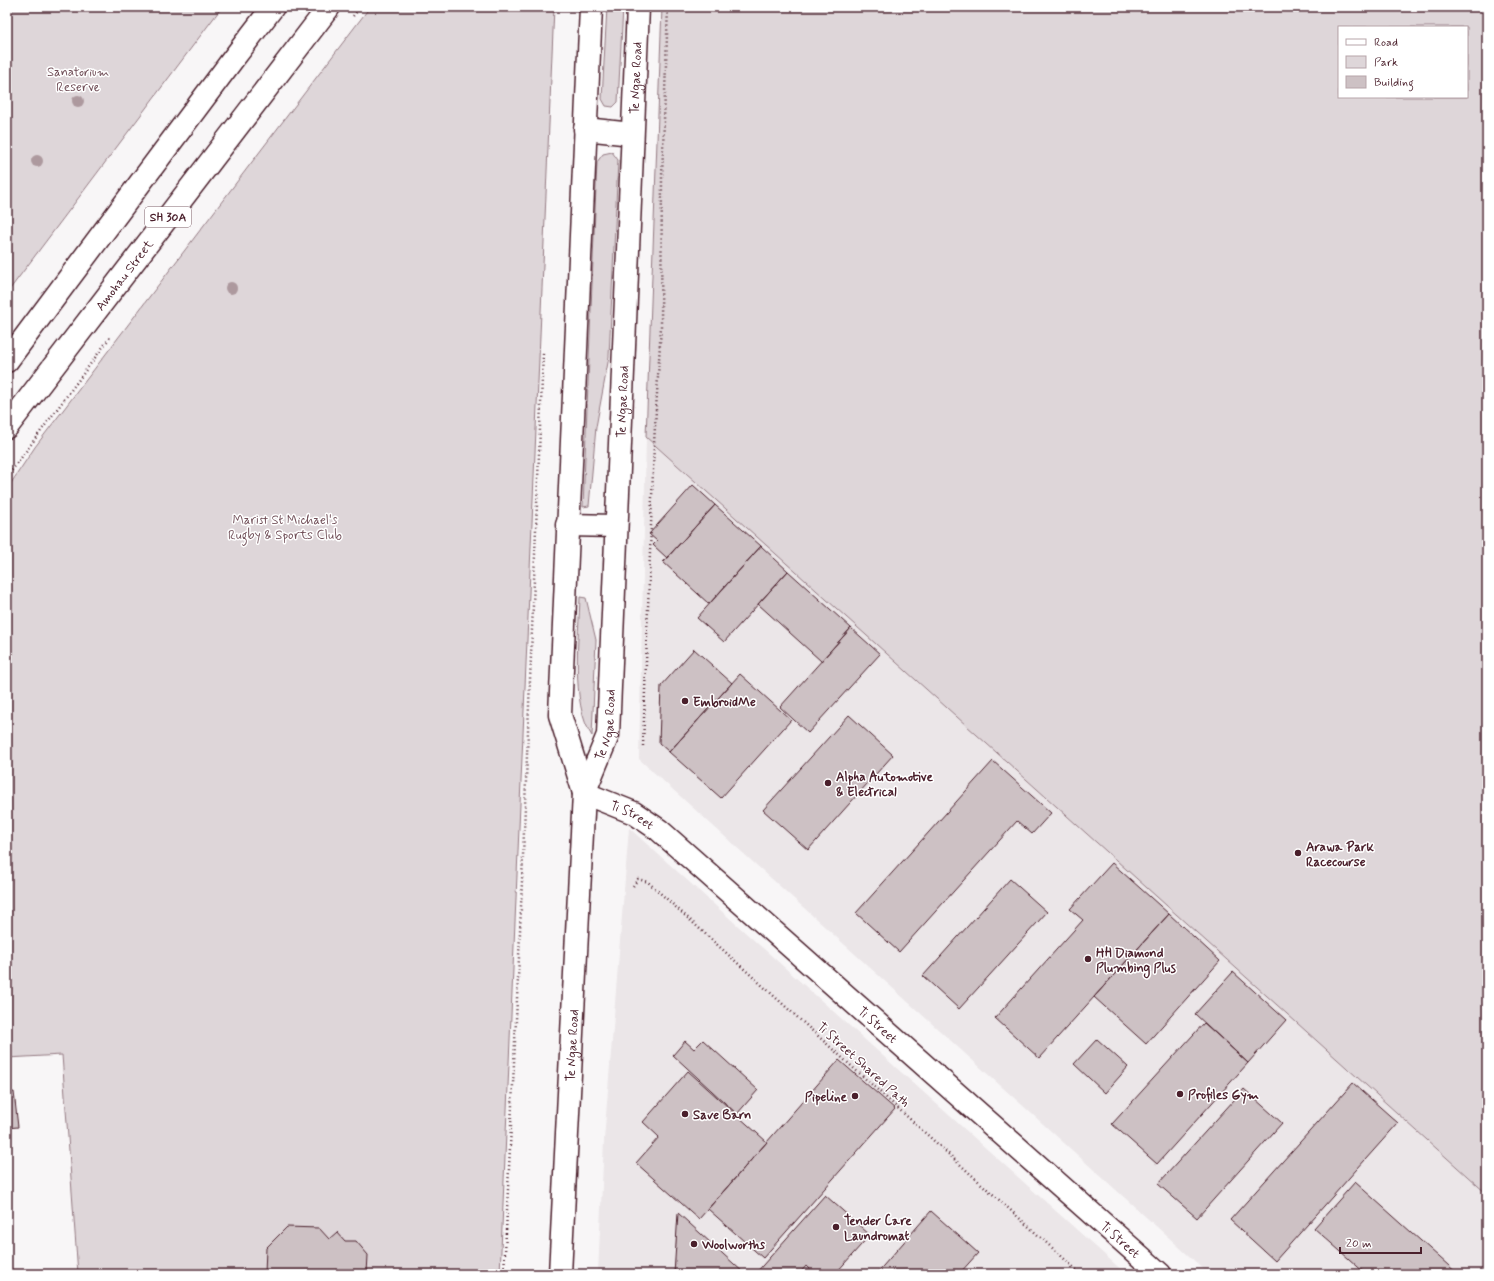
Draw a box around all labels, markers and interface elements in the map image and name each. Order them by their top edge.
legend [1338,26,1468,98]
text: Road [1374,35,1398,51]
street label: Te Ngae Road [627,41,647,115]
text: Park [1374,55,1398,71]
park label: Sanatorium Reserve [47,64,109,96]
text: Building [1374,75,1414,92]
road number: SH 30A [145,207,191,227]
street label: Amohau Street [92,236,158,315]
street label: Te Ngae Road [613,365,633,438]
park label: Marist St Michael's Rugby & Sports Club [228,512,342,546]
street label: Te Ngae Road [591,689,620,763]
place label: EmbroidMe [693,694,756,711]
marker: EmbroidMe [680,696,690,706]
place label: Alpha Automotive & Electrical [836,769,933,801]
marker: Alpha Automotive & Electrical [823,778,833,788]
street label: Ti Street [607,797,657,834]
place label: Arawa Park Racecourse [1306,839,1375,871]
marker: Arawa Park Racecourse [1293,848,1303,858]
place label: HH Diamond Plumbing Plus [1096,945,1176,979]
marker: HH Diamond Plumbing Plus [1083,954,1093,964]
street label: Ti Street [854,1003,901,1048]
street label: Te Ngae Road [563,1009,583,1082]
street label: Ti Street Shared Path [813,1019,913,1111]
place label: Profiles Gym [1188,1087,1260,1104]
place label: Pipeline [805,1089,848,1106]
marker: Profiles Gym [1175,1089,1185,1099]
marker: Pipeline [850,1091,860,1101]
place label: Save Barn [693,1107,751,1124]
marker: Save Barn [680,1109,690,1119]
place label: Tender Care Laundromat [844,1213,912,1245]
street label: Ti Street [1096,1218,1143,1263]
marker: Tender Care Laundromat [831,1222,841,1232]
scale bar [1340,1229,1421,1255]
text: 20 m [1346,1236,1372,1252]
place label: Woolworths [701,1237,765,1254]
marker: Woolworths [689,1239,699,1249]

